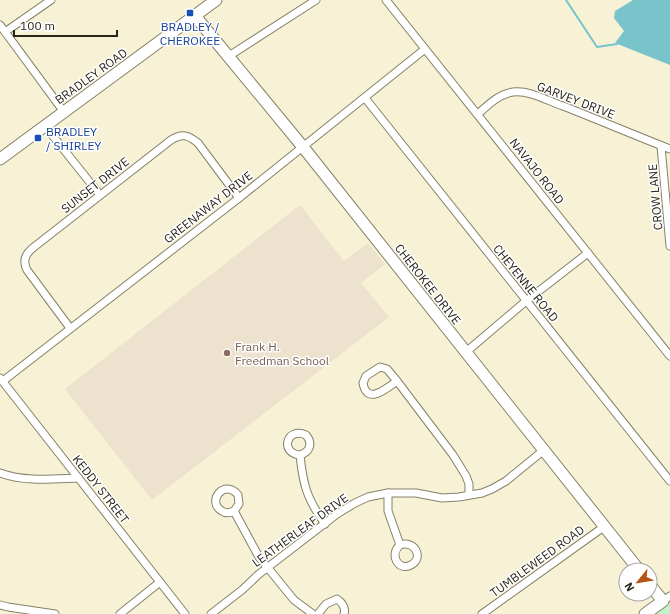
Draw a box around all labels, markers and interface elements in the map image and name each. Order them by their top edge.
marker: BRADLEY / CHEROKEE [185,8,195,18]
scale bar [14,12,117,38]
text: 100 m [20,18,55,33]
place label: BRADLEY / CHEROKEE [160,19,220,48]
street label: BRADLEY ROAD [52,45,130,107]
street label: GARVEY DRIVE [535,78,617,122]
place label: BRADLEY / SHIRLEY [46,124,101,153]
marker: BRADLEY / SHIRLEY [33,133,43,143]
street label: NAVAJO ROAD [507,135,567,207]
street label: SUNSET DRIVE [58,154,132,216]
street label: CROW LANE [645,163,665,231]
street label: GREENAWAY DRIVE [161,168,255,246]
street label: CHEROKEE DRIVE [392,241,464,327]
street label: CHEYENNE ROAD [490,241,562,325]
place label: Frank H. Freedman School [235,339,329,368]
marker: Frank H. Freedman School [222,348,232,358]
street label: KEDDY STREET [70,452,132,526]
street label: LEATHERLEAF DRIVE [249,490,351,570]
street label: TUMBLEWEED ROAD [487,522,587,600]
north arrow [618,562,658,602]
text: N [621,580,637,594]

